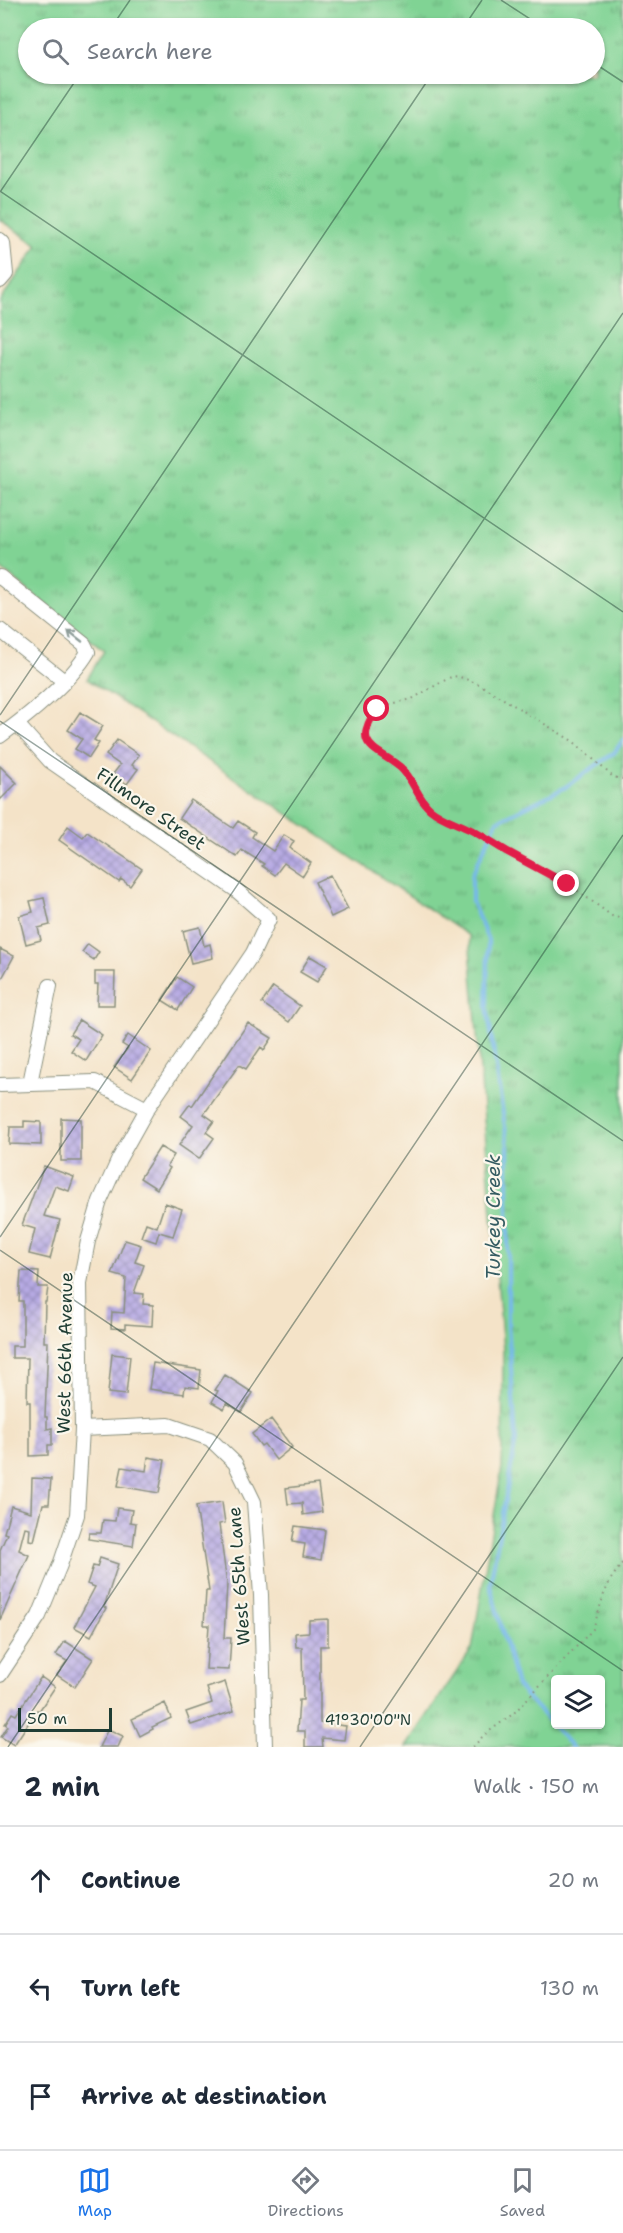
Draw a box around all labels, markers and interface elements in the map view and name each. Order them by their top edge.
search box [18,18,605,84]
icon: search [39,35,72,68]
text: Search here [87,37,213,66]
one-way arrow [67,630,83,643]
route start [363,695,389,721]
street label: Fillmore Street [91,762,211,856]
route end [553,870,579,896]
water label: Turkey Creek [480,1154,506,1280]
street label: West 66th Avenue [52,1272,78,1434]
street label: West 65th Lane [222,1506,256,1646]
map controls [551,1675,605,1729]
button: layers [551,1675,605,1729]
scale bar [18,1705,112,1732]
text: 50 m [27,1708,67,1729]
text: 41°30'00"N [325,1710,411,1730]
text: 2 min [24,1769,100,1804]
text: Walk · 150 m [473,1773,599,1799]
icon: ahead [24,1864,57,1897]
text: Continue [81,1866,181,1895]
text: 20 m [548,1867,599,1893]
icon: left [24,1972,57,2005]
text: Turn left [81,1974,180,2003]
text: 130 m [540,1975,599,2001]
icon: arrive [24,2080,57,2113]
text: Arrive at destination [81,2082,327,2111]
tab: Map [78,2164,112,2221]
tab: Directions [268,2164,344,2221]
tab: Saved [500,2164,545,2221]

